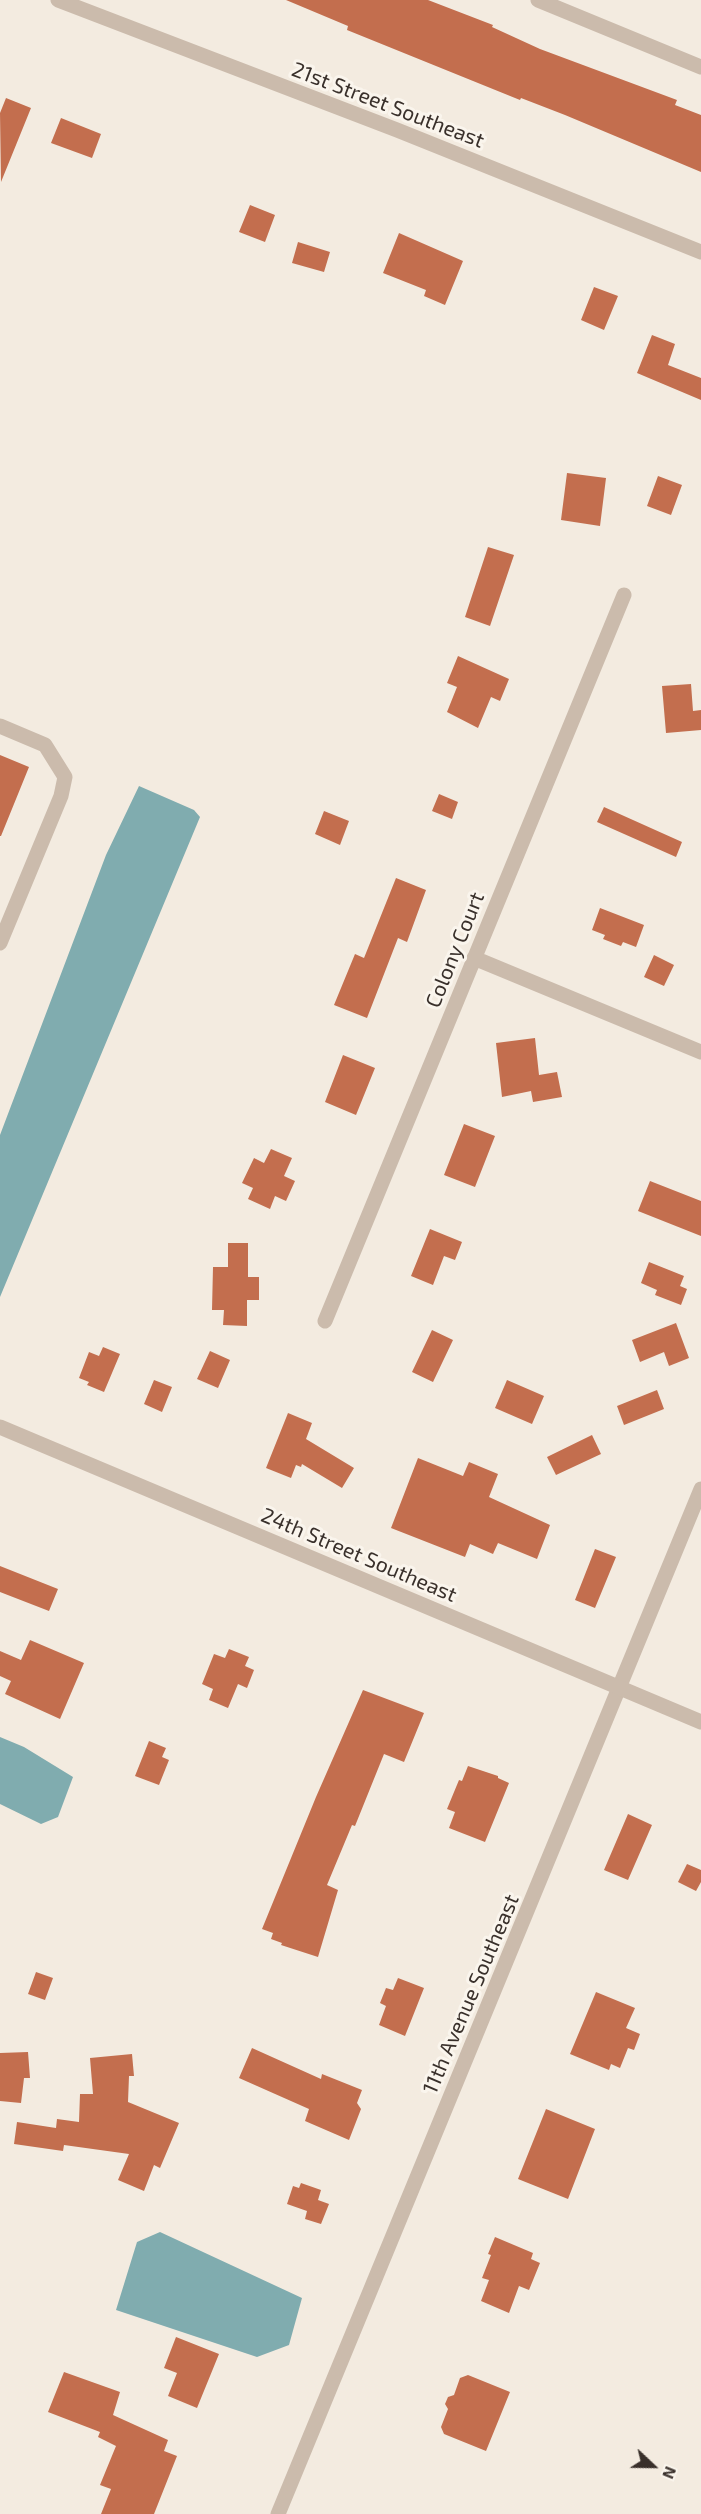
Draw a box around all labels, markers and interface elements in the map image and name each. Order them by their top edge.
street label: 21st Street Southeast [288,57,488,153]
street label: Colony Court [420,889,490,1011]
street label: 24th Street Southeast [257,1502,461,1608]
street label: 11th Avenue Southeast [418,1891,524,2097]
north arrow [623,2436,683,2496]
text: N [659,2464,681,2482]

